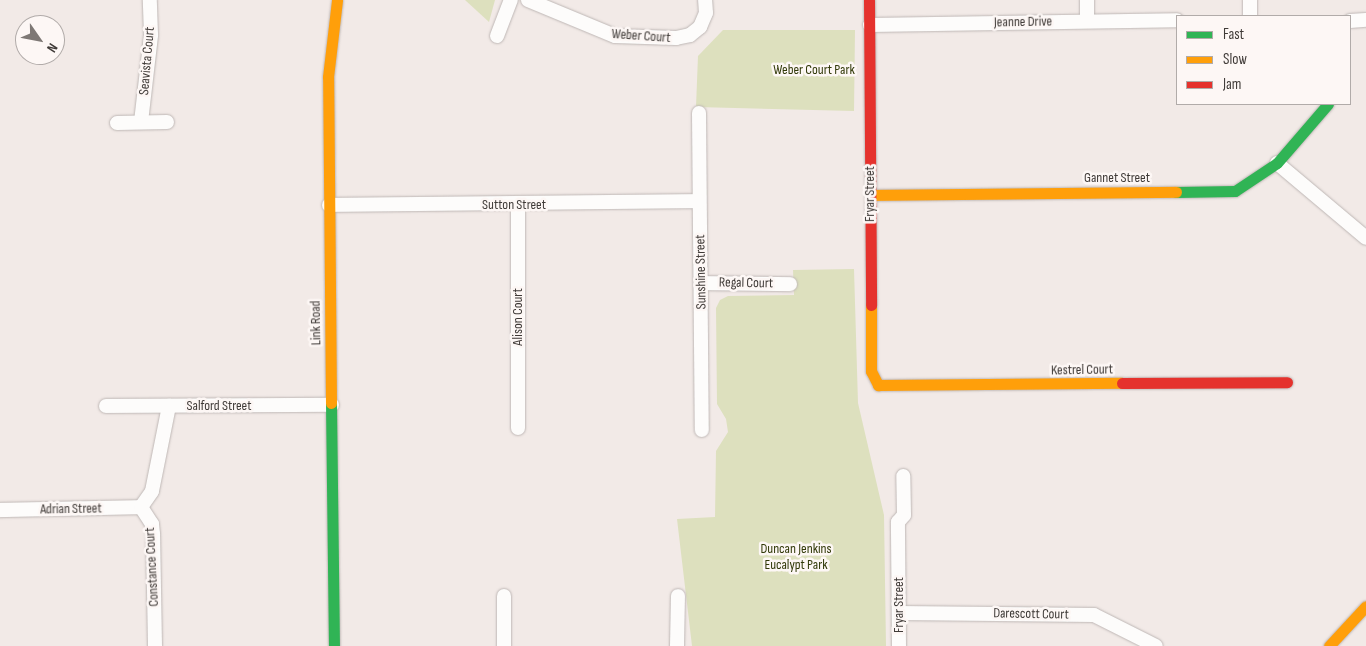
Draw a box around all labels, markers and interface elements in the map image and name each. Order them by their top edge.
street label: Jeanne Drive [994,13,1052,31]
north arrow [15,15,65,65]
legend [1176,15,1351,105]
text: Fast [1223,25,1244,44]
street label: Seavista Court [136,26,158,96]
street label: Weber Court [611,26,671,46]
text: N [43,40,61,56]
text: Slow [1223,50,1247,69]
park label: Weber Court Park [773,62,855,78]
text: Jam [1223,75,1241,94]
street label: Fryar Street [862,166,878,222]
street label: Gannet Street [1084,170,1150,186]
street label: Sutton Street [482,197,546,213]
street label: Sunshine Street [692,234,710,310]
street label: Regal Court [719,274,773,292]
street label: Alison Court [510,288,526,346]
street label: Link Road [307,301,325,345]
street label: Kestrel Court [1051,361,1113,379]
street label: Salford Street [187,398,251,414]
street label: Adrian Street [40,500,102,518]
street label: Constance Court [142,527,162,607]
park label: Duncan Jenkins Eucalypt Park [760,541,832,574]
street label: Fryar Street [891,577,907,633]
street label: Darescott Court [993,605,1069,623]

